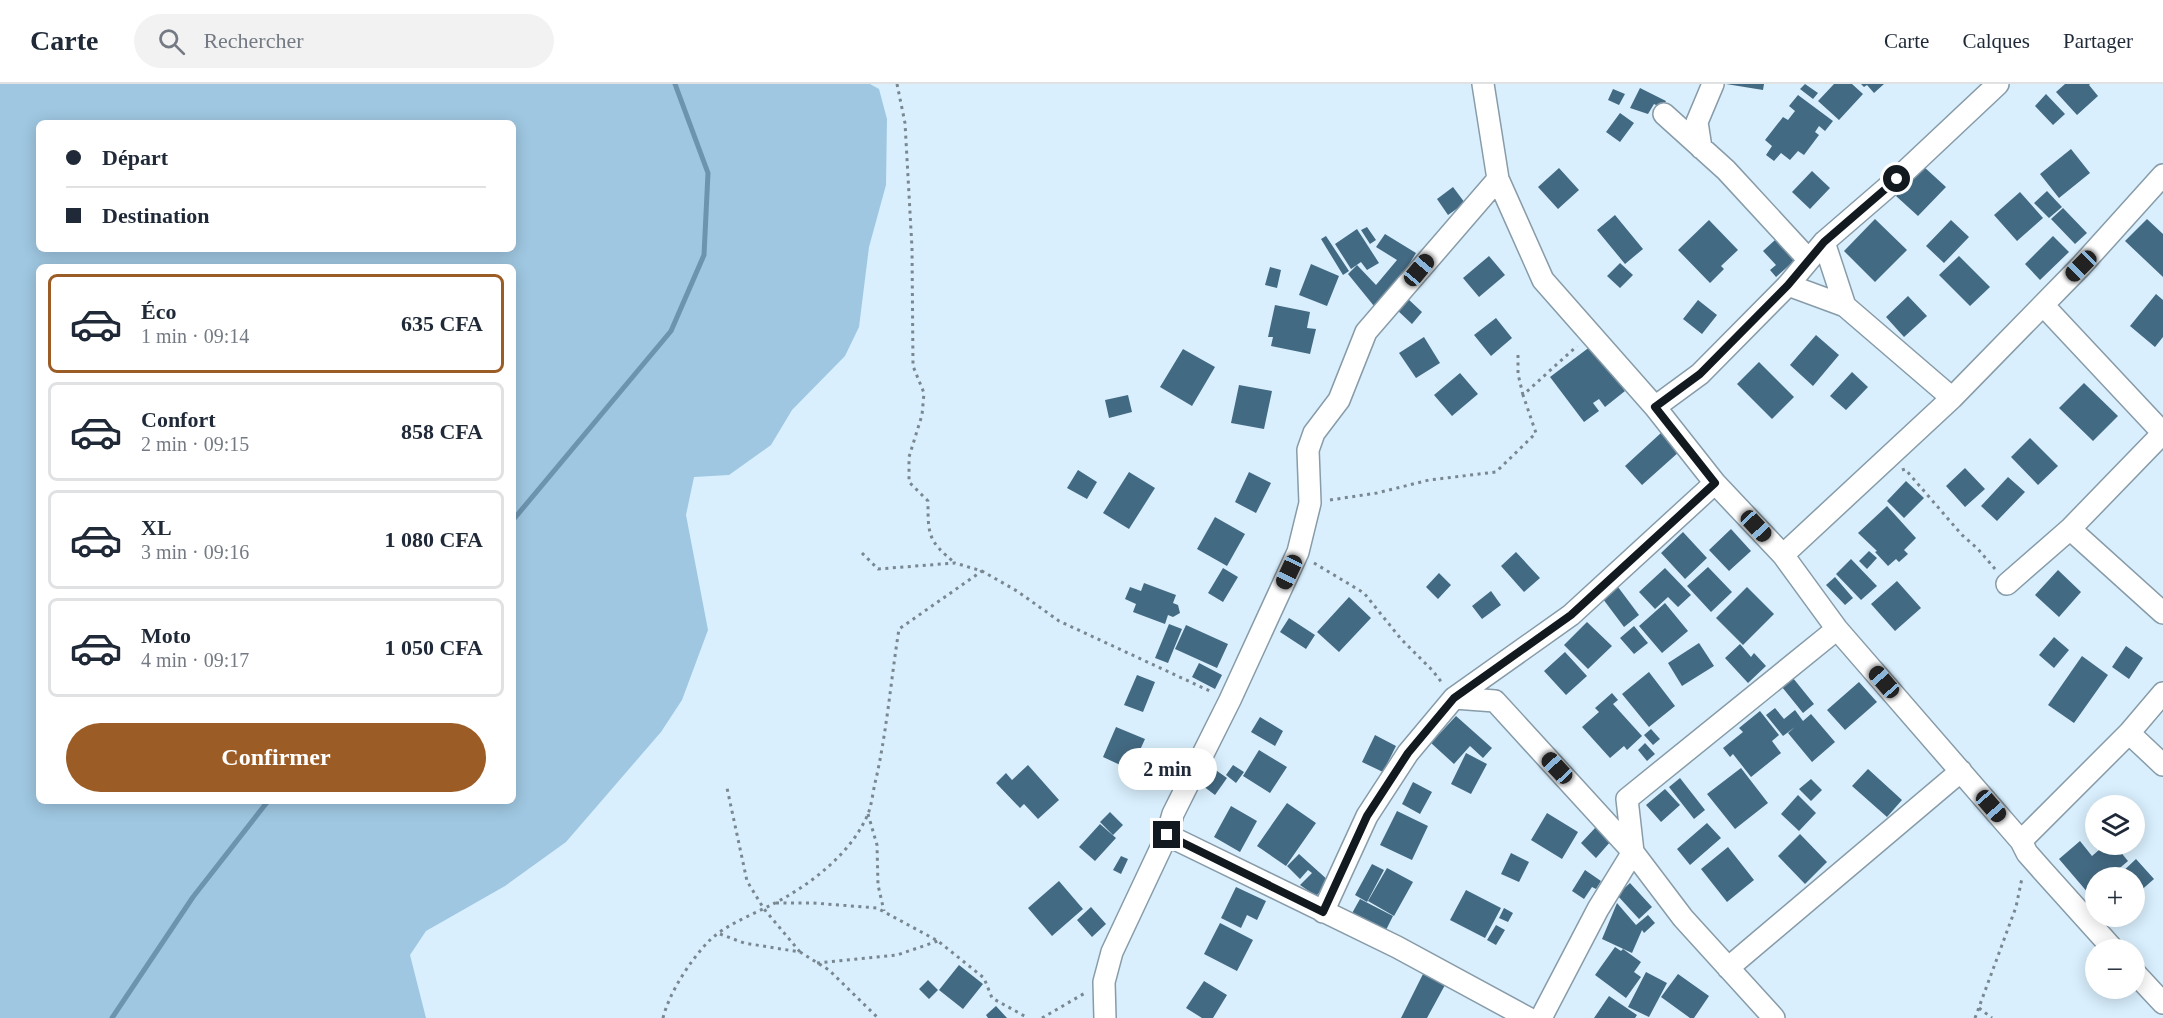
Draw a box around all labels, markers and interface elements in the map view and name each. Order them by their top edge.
search box [134,14,554,68]
text: Carte [30,25,98,56]
icon: search [155,25,188,58]
text: Rechercher [203,28,304,53]
text: Carte [1884,29,1929,53]
text: Calques [1962,29,2030,53]
text: Partager [2063,29,2133,53]
text: Départ [102,145,168,170]
route start [1883,165,1910,192]
text: Destination [102,203,210,228]
car [2062,247,2100,285]
car [1401,250,1437,290]
icon: car [69,297,123,351]
text: Éco [141,299,176,324]
text: 635 CFA [401,311,483,336]
text: 1 min · 09:14 [141,325,249,347]
icon: car [69,405,123,459]
text: Confort [141,407,216,432]
text: 858 CFA [401,419,483,444]
text: 2 min · 09:15 [141,433,249,455]
car [1737,507,1775,545]
icon: car [69,513,123,567]
text: XL [141,515,172,540]
text: 1 080 CFA [384,527,483,552]
text: 3 min · 09:16 [141,541,249,563]
car [1273,552,1305,592]
icon: car [69,621,123,675]
text: Moto [141,623,191,648]
text: 1 050 CFA [384,635,483,660]
text: 4 min · 09:17 [141,649,249,671]
car [1865,663,1903,701]
button: Confirmer [66,723,486,792]
callout: 2 min [1118,748,1216,790]
car [1538,749,1576,787]
text: 2 min [1143,758,1192,780]
car [1972,787,2010,825]
map controls [2085,795,2145,999]
button: layers [2085,795,2145,855]
route end [1153,821,1180,848]
button: + [2085,867,2145,927]
button: − [2085,939,2145,999]

